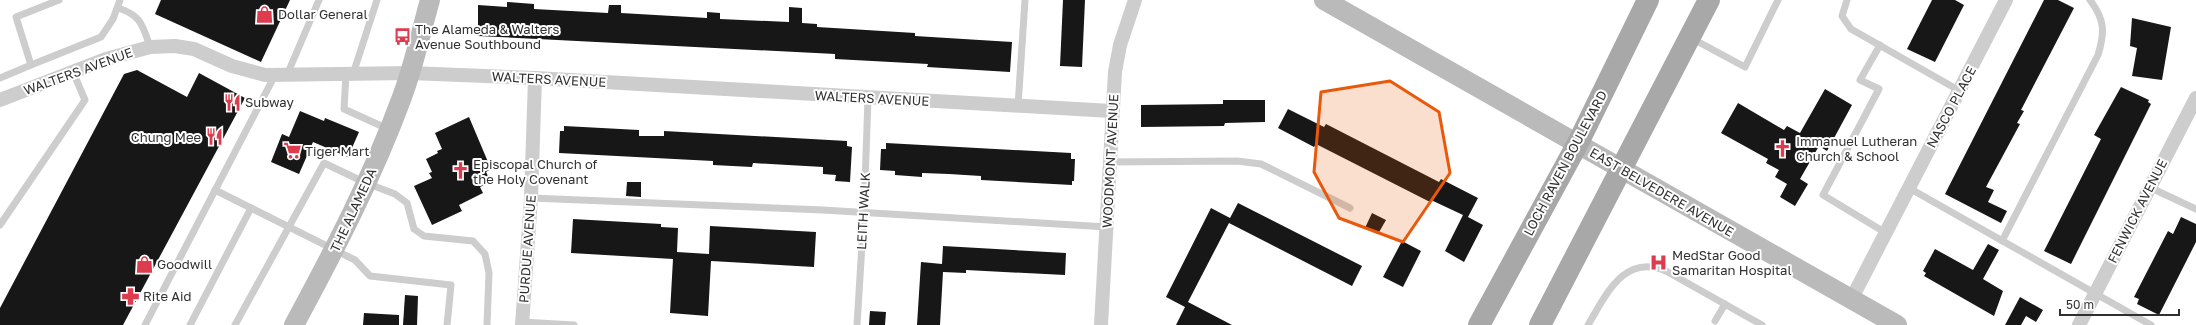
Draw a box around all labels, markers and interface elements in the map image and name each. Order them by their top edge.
shop icon: Dollar General [255,4,275,24]
place label: Dollar General [278,6,368,22]
place label: The Alameda & Walters Avenue Southbound [415,21,559,52]
bus stop icon: The Alameda & Walters Avenue Southbound [392,26,412,46]
street label: WALTERS AVENUE [21,44,135,98]
street label: NASCO PLACE [1923,63,1979,151]
street label: WALTERS AVENUE [491,68,607,90]
street label: WALTERS AVENUE [814,87,930,109]
street label: LOCH RAVEN BOULEVARD [1520,88,1610,238]
restaurant icon: Subway [222,92,242,112]
place label: Subway [245,94,294,110]
street label: WOODMONT AVENUE [1098,94,1122,228]
restaurant icon: Chung Mee [204,127,224,147]
place label: Chung Mee [131,129,201,145]
place label: Immanuel Lutheran Church & School [1796,133,1917,164]
church icon: Immanuel Lutheran Church & School [1773,138,1793,158]
supermarket icon: Tiger Mart [282,141,302,161]
place label: Tiger Mart [305,143,369,159]
street label: EAST BELVEDERE AVENUE [1587,144,1737,240]
place label: Episcopal Church of the Holy Covenant [473,156,598,187]
street label: FENWICK AVENUE [2104,156,2170,266]
church icon: Episcopal Church of the Holy Covenant [450,161,470,181]
street label: THE ALAMEDA [327,165,380,255]
street label: LEITH WALK [853,172,873,250]
street label: PURDUE AVENUE [515,194,539,303]
place label: MedStar Good Samaritan Hospital [1672,247,1792,278]
hospital icon: MedStar Good Samaritan Hospital [1649,252,1669,272]
shop icon: Goodwill [134,254,154,274]
place label: Goodwill [157,256,212,272]
pharmacy icon: Rite Aid [120,286,140,306]
place label: Rite Aid [143,288,192,304]
scale bar [2060,291,2179,317]
text: 50 m [2066,297,2094,312]

